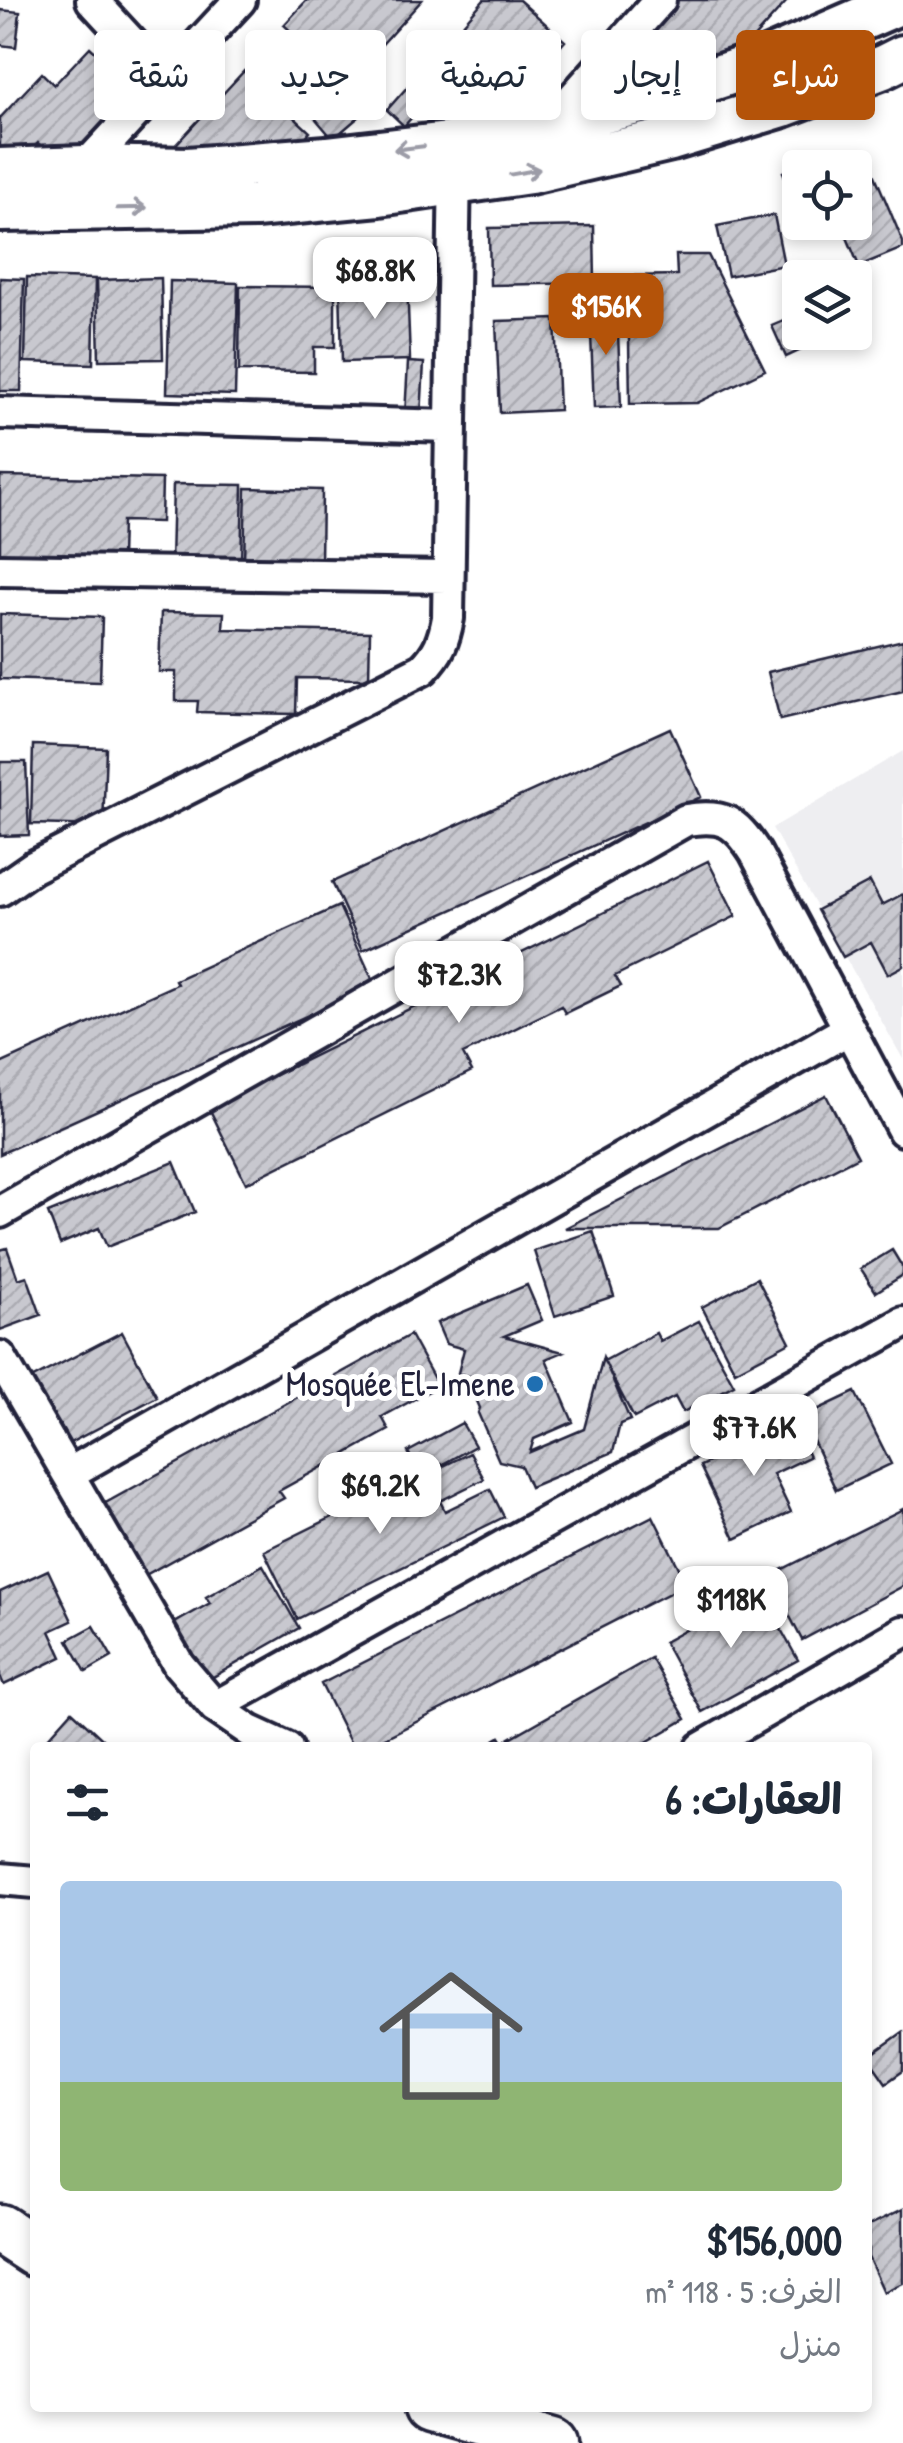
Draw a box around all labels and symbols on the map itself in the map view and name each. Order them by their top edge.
one-way arrow [394,139,426,158]
one-way arrow [508,162,541,181]
one-way arrow [116,198,148,218]
pin: $68.8K [294,237,456,322]
pin: $156K [536,273,676,358]
pin: $72.3K [378,941,540,1026]
place label: Mosquée El-Imene [286,1360,515,1407]
marker: Mosquée El-Imene [524,1373,546,1395]
pin: $77.6K [673,1394,835,1479]
pin: $69.2K [299,1452,461,1537]
pin: $118K [661,1566,801,1651]

